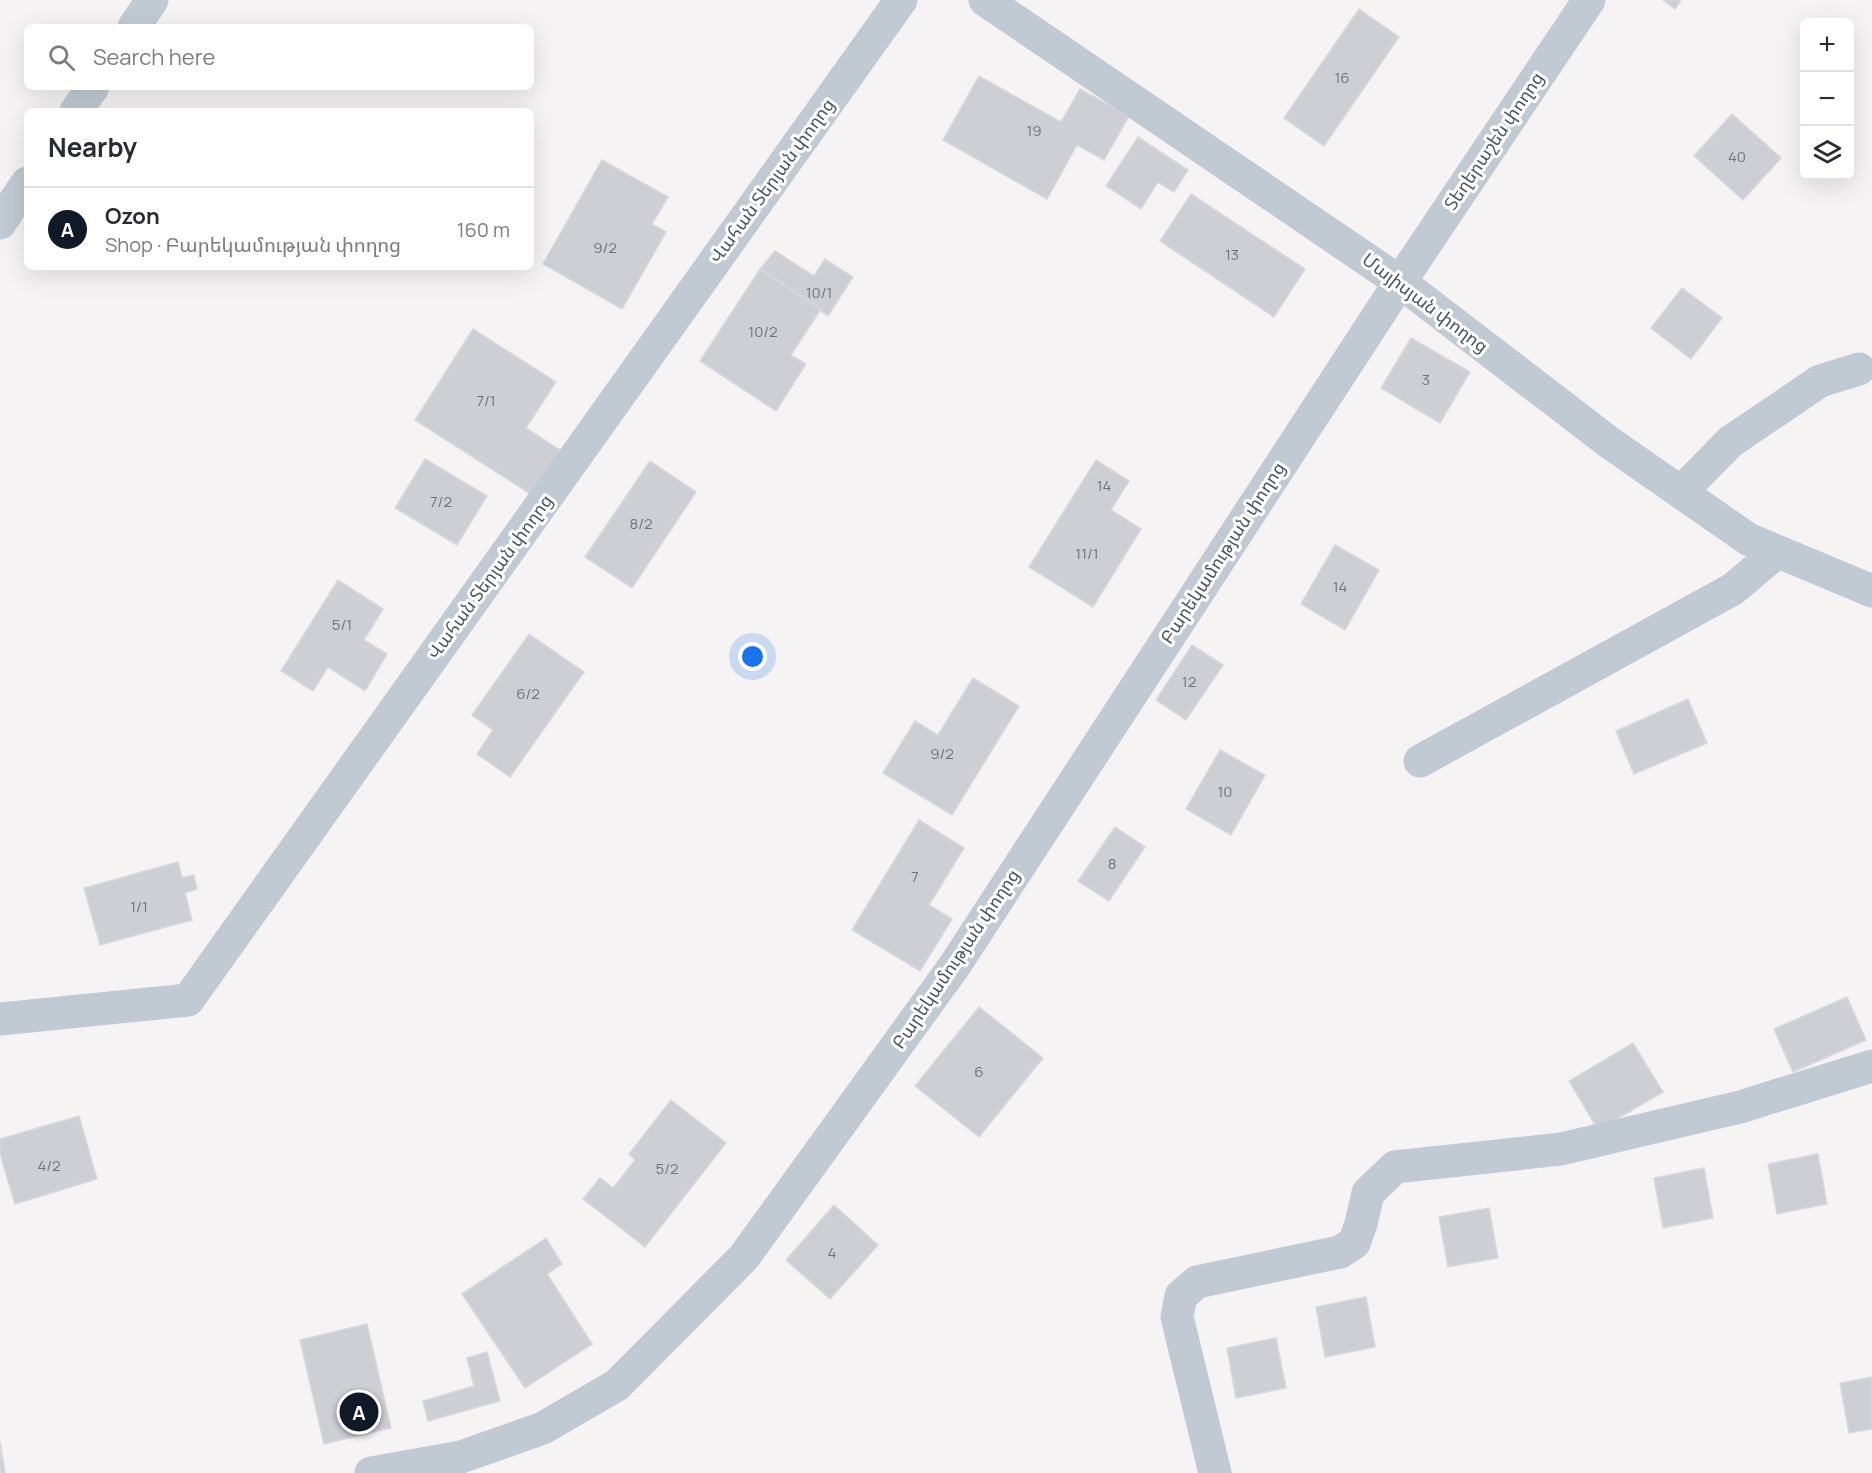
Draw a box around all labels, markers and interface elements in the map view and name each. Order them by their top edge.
map controls [1800,18,1854,180]
button: + [1800,18,1854,72]
search box [24,24,534,90]
icon: search [45,41,78,74]
text: Search here [93,42,215,72]
house number: 16 [1334,67,1350,88]
street label: Տեղերաշեն փողոց [1438,67,1548,214]
button: − [1800,72,1854,126]
street label: Վահան Տերյան փողոց [703,93,839,268]
house number: 19 [1026,120,1042,141]
button: layers [1800,126,1854,180]
text: Nearby [48,129,137,165]
house number: 40 [1728,146,1746,167]
text: Ozon [105,201,160,231]
text: A [61,216,74,243]
text: 160 m [457,216,510,243]
text: Shop · Բարեկամության փողոց [105,231,401,258]
house number: 9/2 [593,237,617,258]
house number: 13 [1225,244,1239,265]
street label: Մայիսյան փողոց [1358,247,1493,357]
house number: 10/1 [806,282,832,303]
house number: 10/2 [748,321,778,342]
house number: 3 [1422,369,1430,390]
house number: 7/1 [476,390,496,411]
street label: Բարեկամության փողոց [1154,457,1290,648]
house number: 14 [1097,475,1111,496]
street label: Վահան Տերյան փողոց [421,489,557,664]
house number: 7/2 [430,491,452,512]
house number: 8/2 [629,513,653,534]
house number: 11/1 [1075,543,1099,564]
house number: 14 [1333,576,1347,597]
house number: 5/1 [332,614,352,635]
your location [738,642,767,671]
house number: 12 [1182,671,1196,692]
house number: 6/2 [516,683,540,704]
house number: 9/2 [930,743,954,764]
house number: 10 [1218,781,1233,802]
house number: 8 [1108,853,1116,874]
street label: Բարեկամության փողոց [886,864,1024,1053]
house number: 7 [911,866,919,887]
house number: 1/1 [130,896,148,917]
house number: 6 [974,1061,984,1082]
house number: 4/2 [37,1155,61,1176]
house number: 5/2 [655,1158,679,1179]
house number: 4 [828,1242,837,1263]
pin: A [340,1390,378,1434]

